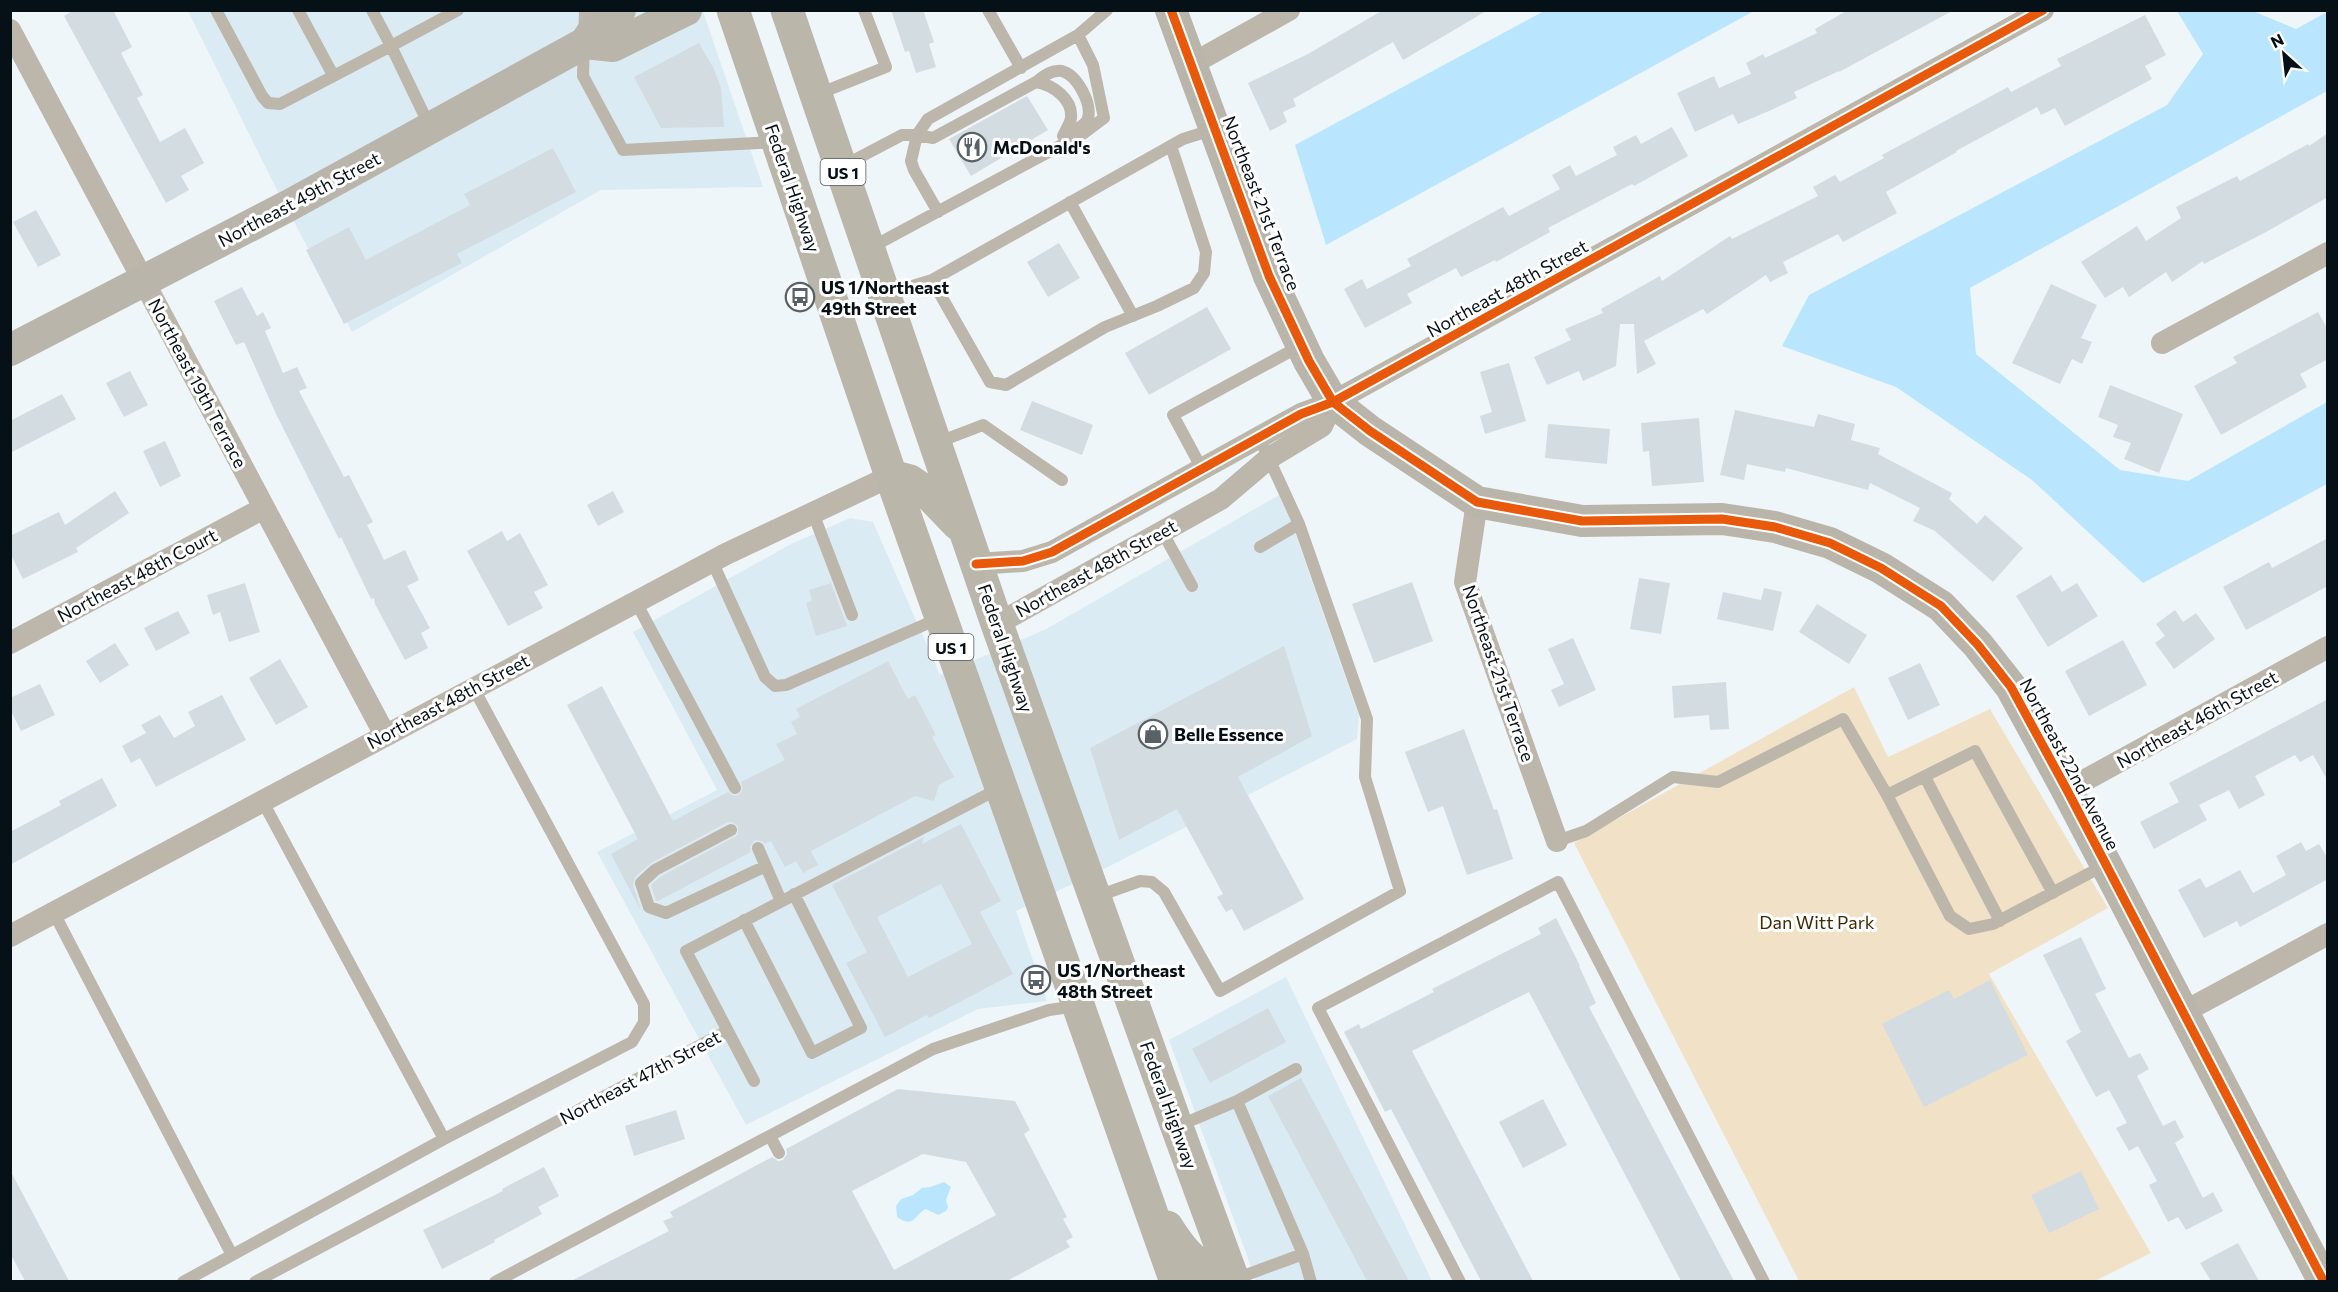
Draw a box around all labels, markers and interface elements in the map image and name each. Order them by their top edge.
north arrow [2254,24,2314,84]
text: N [2267,29,2287,51]
street label: Northeast 21st Terrace [1219,113,1305,293]
street label: Federal Highway [761,121,825,255]
restaurant icon: McDonald's [956,131,988,163]
place label: McDonald's [993,136,1091,158]
street label: Northeast 49th Street [214,147,384,251]
road number: US 1 [820,159,866,185]
street label: Northeast 48th Street [1423,235,1591,341]
place label: US 1/Northeast 49th Street [821,276,950,319]
bus stop icon: US 1/Northeast 49th Street [784,281,816,313]
street label: Northeast 19th Terrace [144,295,252,471]
street label: Northeast 48th Street [1012,515,1180,621]
street label: Northeast 48th Court [53,524,221,626]
street label: Federal Highway [974,581,1038,715]
street label: Northeast 21st Terrace [1458,582,1540,764]
road number: US 1 [928,634,974,660]
street label: Northeast 48th Street [363,649,533,753]
street label: Northeast 46th Street [2113,666,2281,772]
street label: Northeast 22nd Avenue [2015,674,2125,854]
shop icon: Belle Essence [1137,718,1169,750]
place label: Belle Essence [1174,723,1284,745]
park label: Dan Witt Park [1759,911,1875,933]
place label: US 1/Northeast 48th Street [1057,959,1186,1002]
bus stop icon: US 1/Northeast 48th Street [1020,964,1052,996]
street label: Northeast 47th Street [556,1025,724,1129]
street label: Federal Highway [1136,1038,1202,1172]

